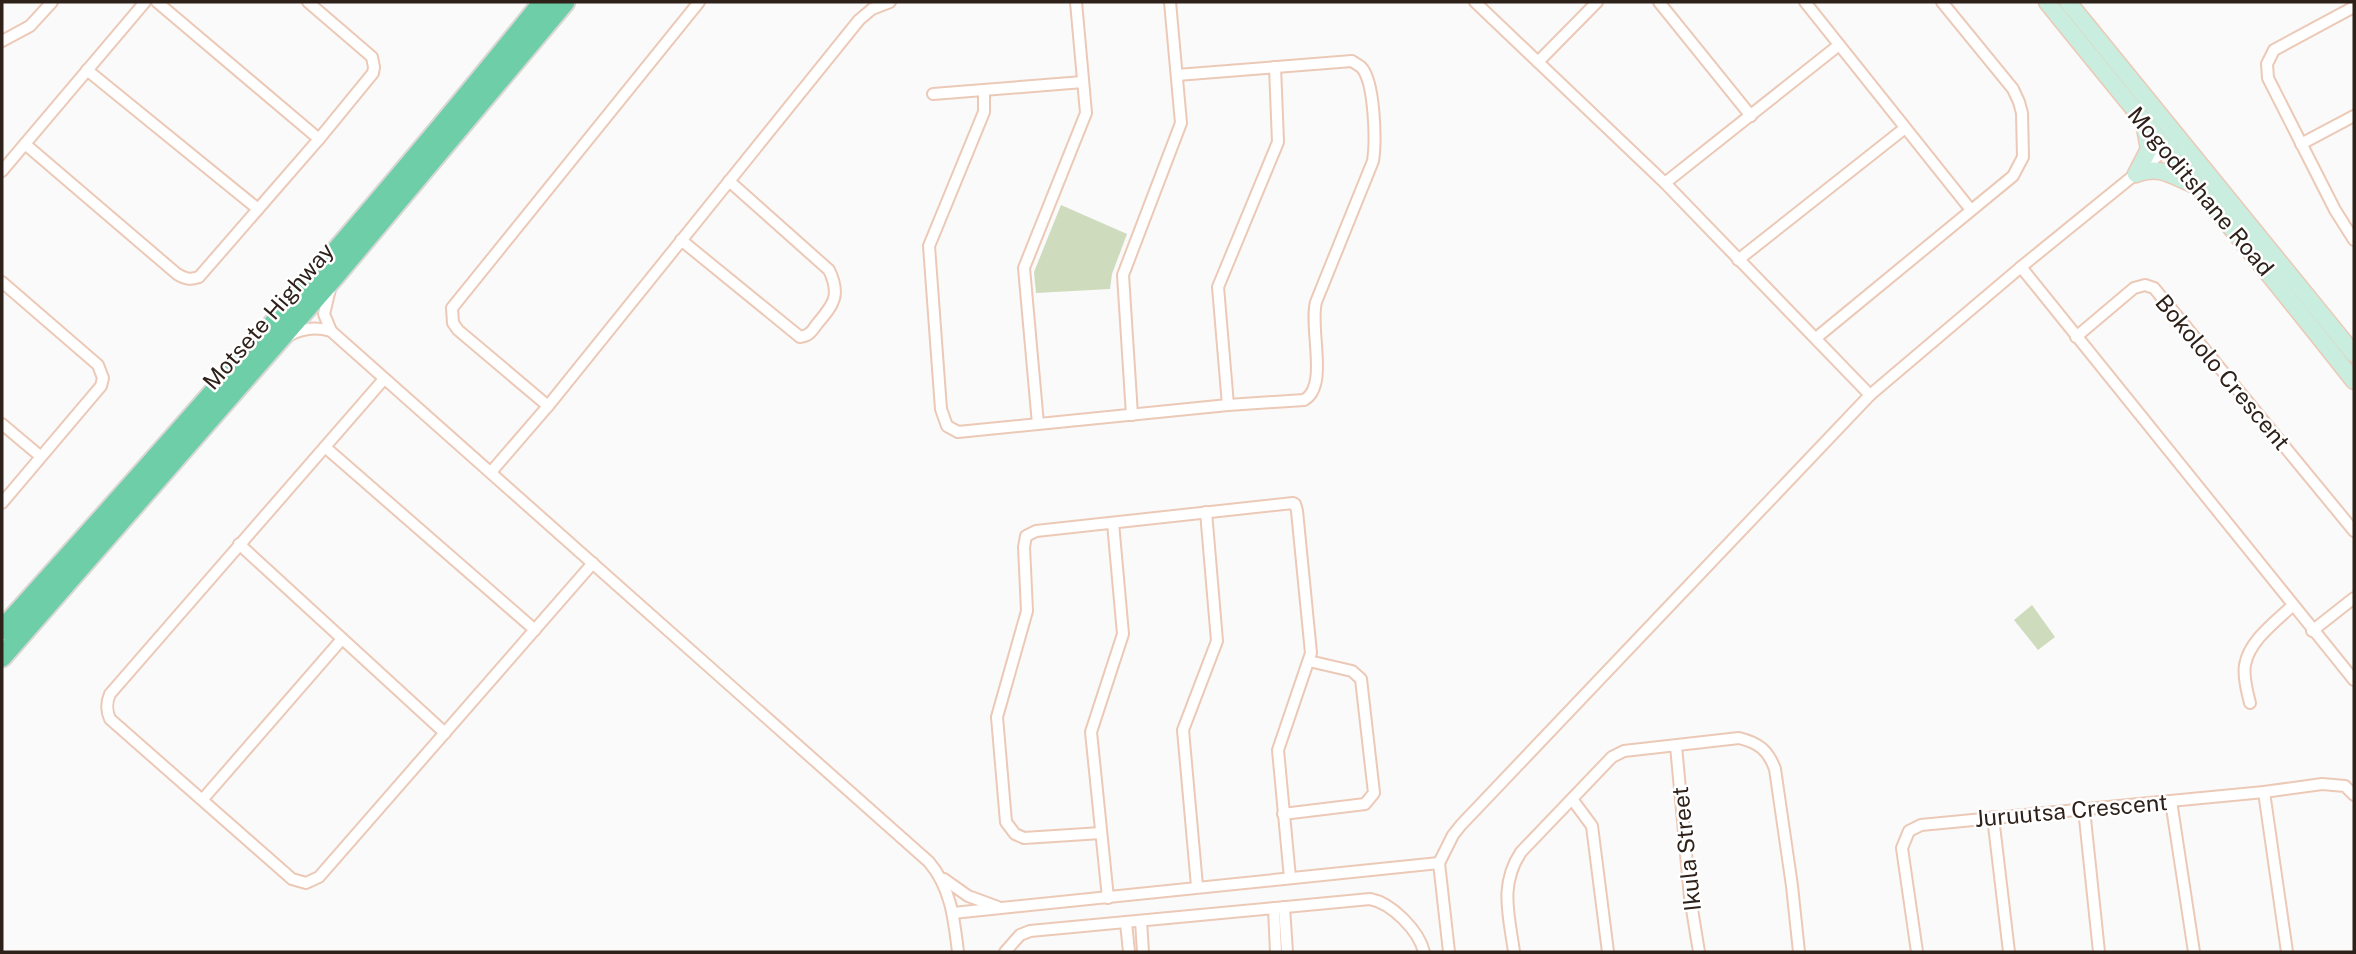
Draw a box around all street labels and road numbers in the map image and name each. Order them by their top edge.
street label: Mogoditshane Road [2122,101,2280,281]
street label: Motsete Highway [197,237,339,395]
street label: Bokololo Crescent [2150,289,2296,455]
street label: Ikula Street [1666,785,1706,913]
street label: Juruutsa Crescent [1973,788,2169,832]

